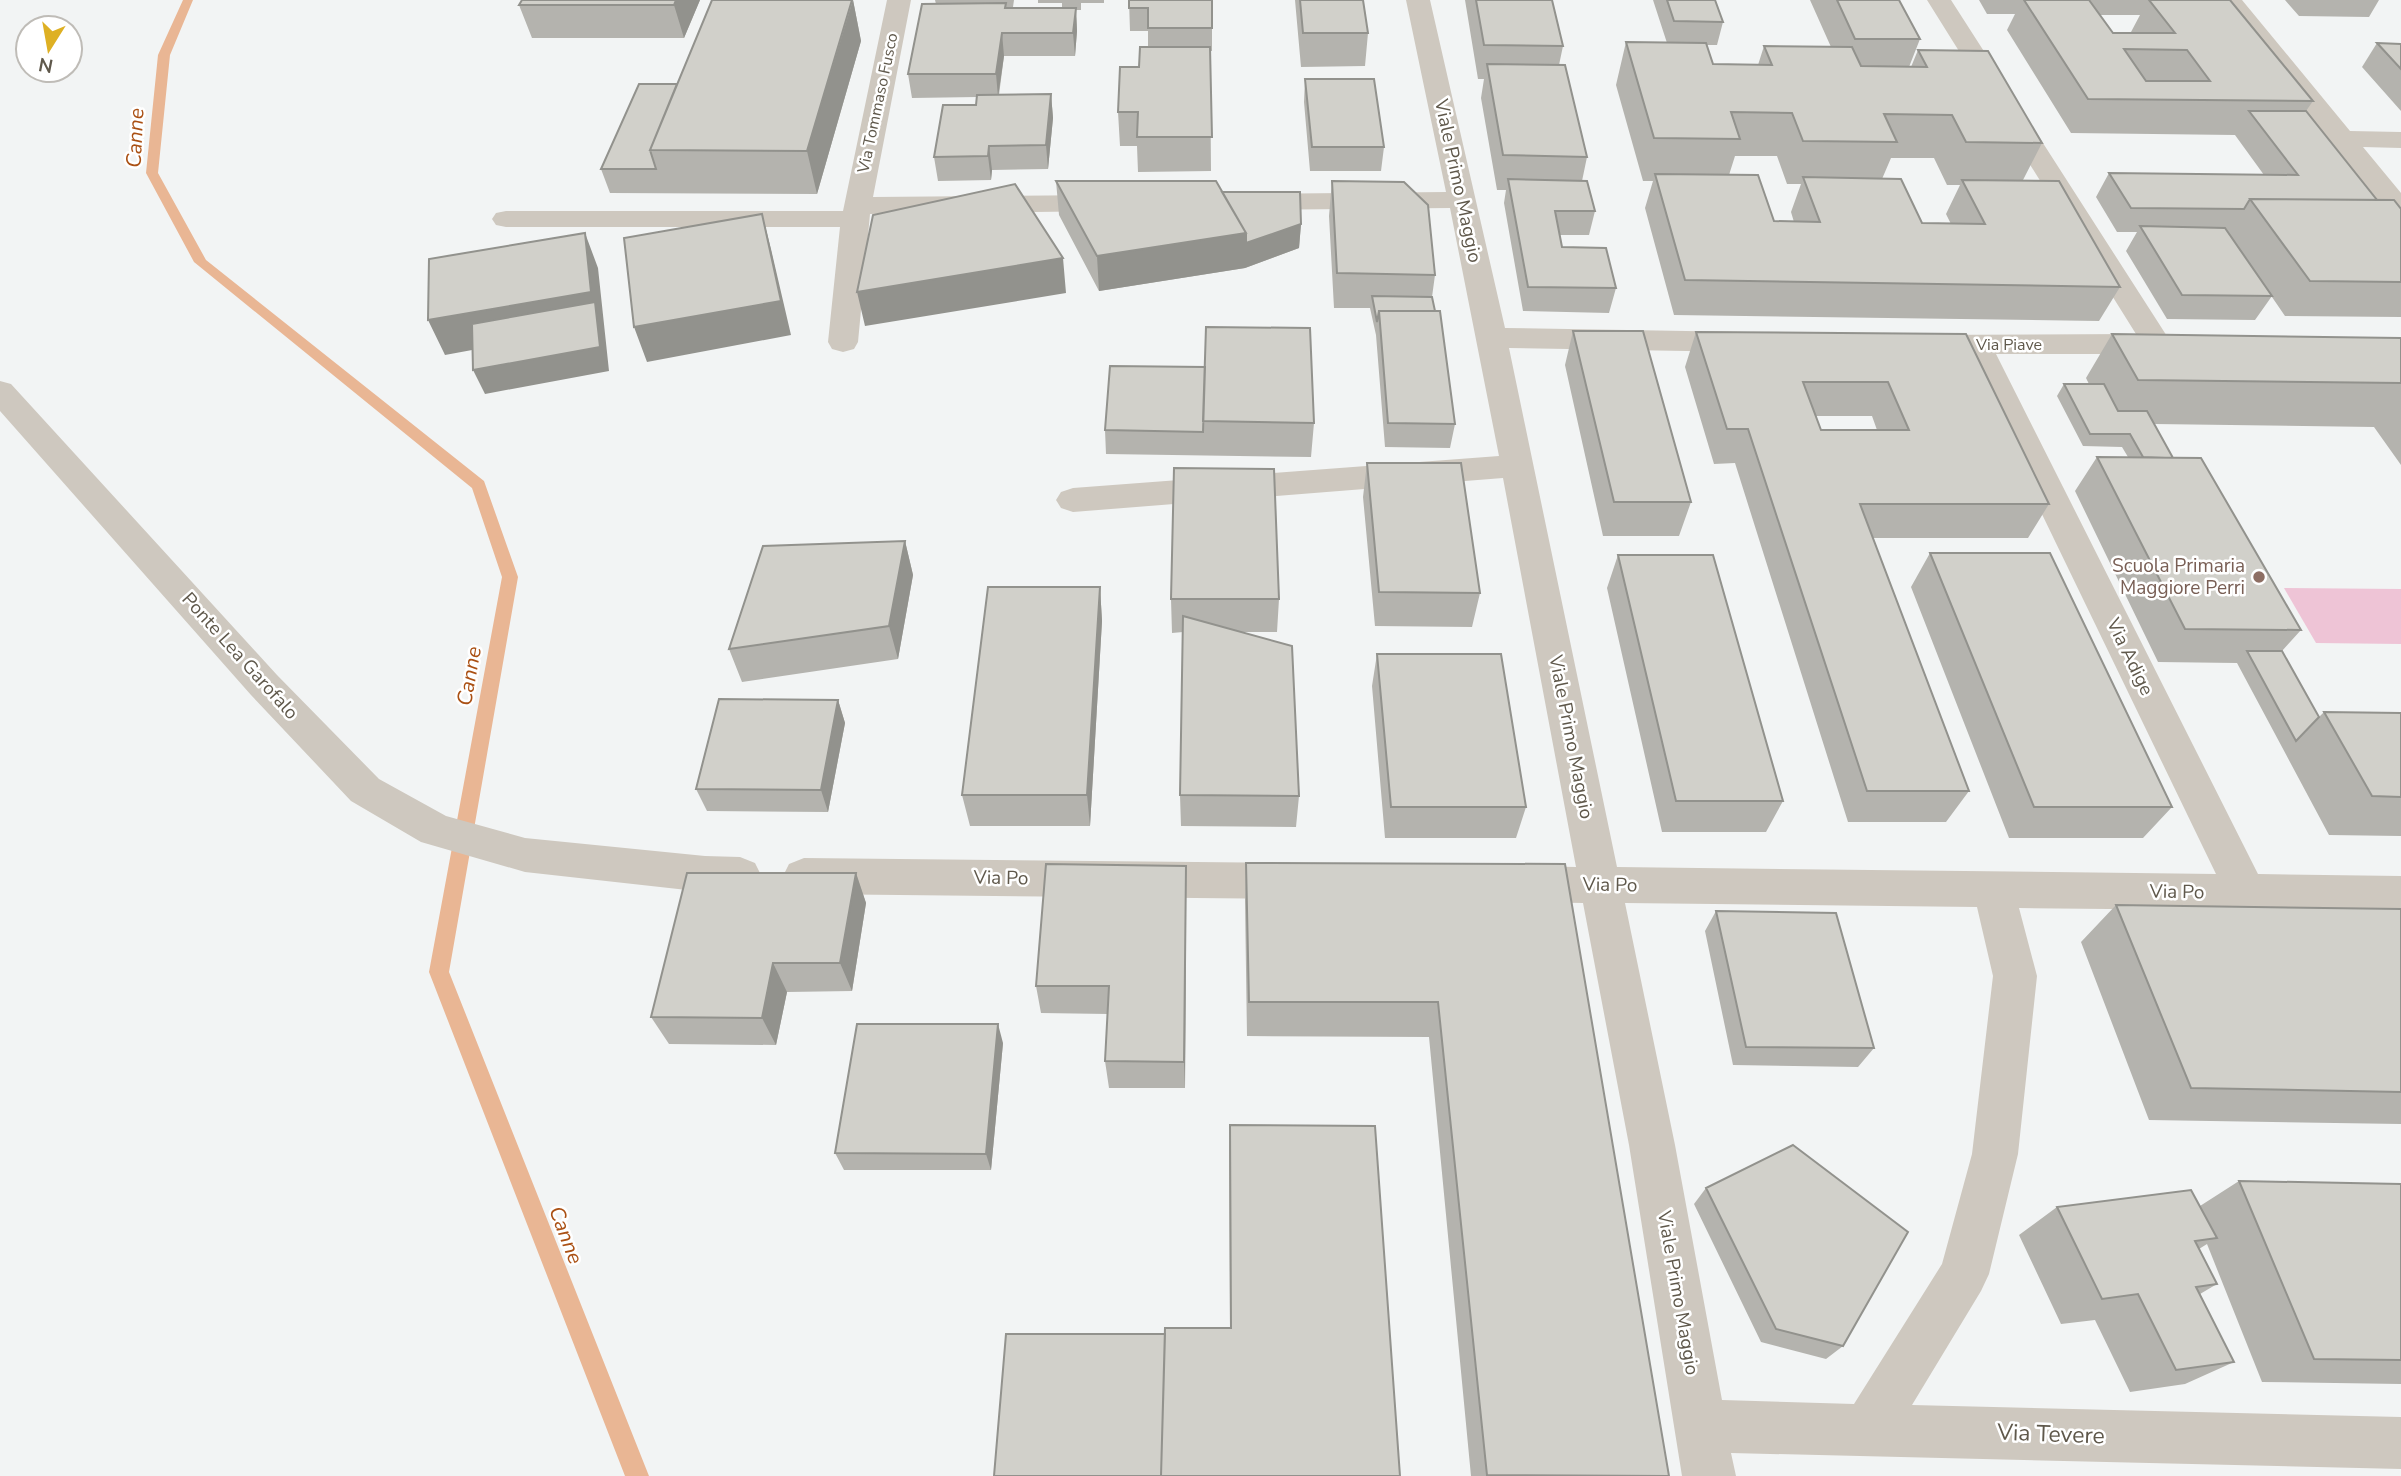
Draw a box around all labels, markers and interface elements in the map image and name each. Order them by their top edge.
north arrow [14,14,84,84]
street label: Via Tommaso Fusco [852,31,904,176]
text: N [36,51,55,79]
street label: Viale Primo Maggio [1428,96,1488,265]
water label: Canne [119,107,151,169]
street label: Via Piave [1975,334,2042,356]
place label: Scuola Primaria Maggiore Perri [2112,553,2245,601]
marker: Scuola Primaria Maggiore Perri [2251,569,2267,585]
street label: Ponte Lea Garofalo [176,587,304,725]
street label: Via Adige [2100,613,2160,700]
water label: Canne [450,644,488,708]
street label: Viale Primo Maggio [1542,652,1600,821]
street label: Via Po [972,865,1029,891]
street label: Via Po [1581,872,1638,898]
street label: Via Po [2148,879,2205,905]
water label: Canne [542,1202,590,1268]
street label: Viale Primo Maggio [1651,1208,1705,1377]
street label: Via Tevere [1996,1417,2105,1451]

